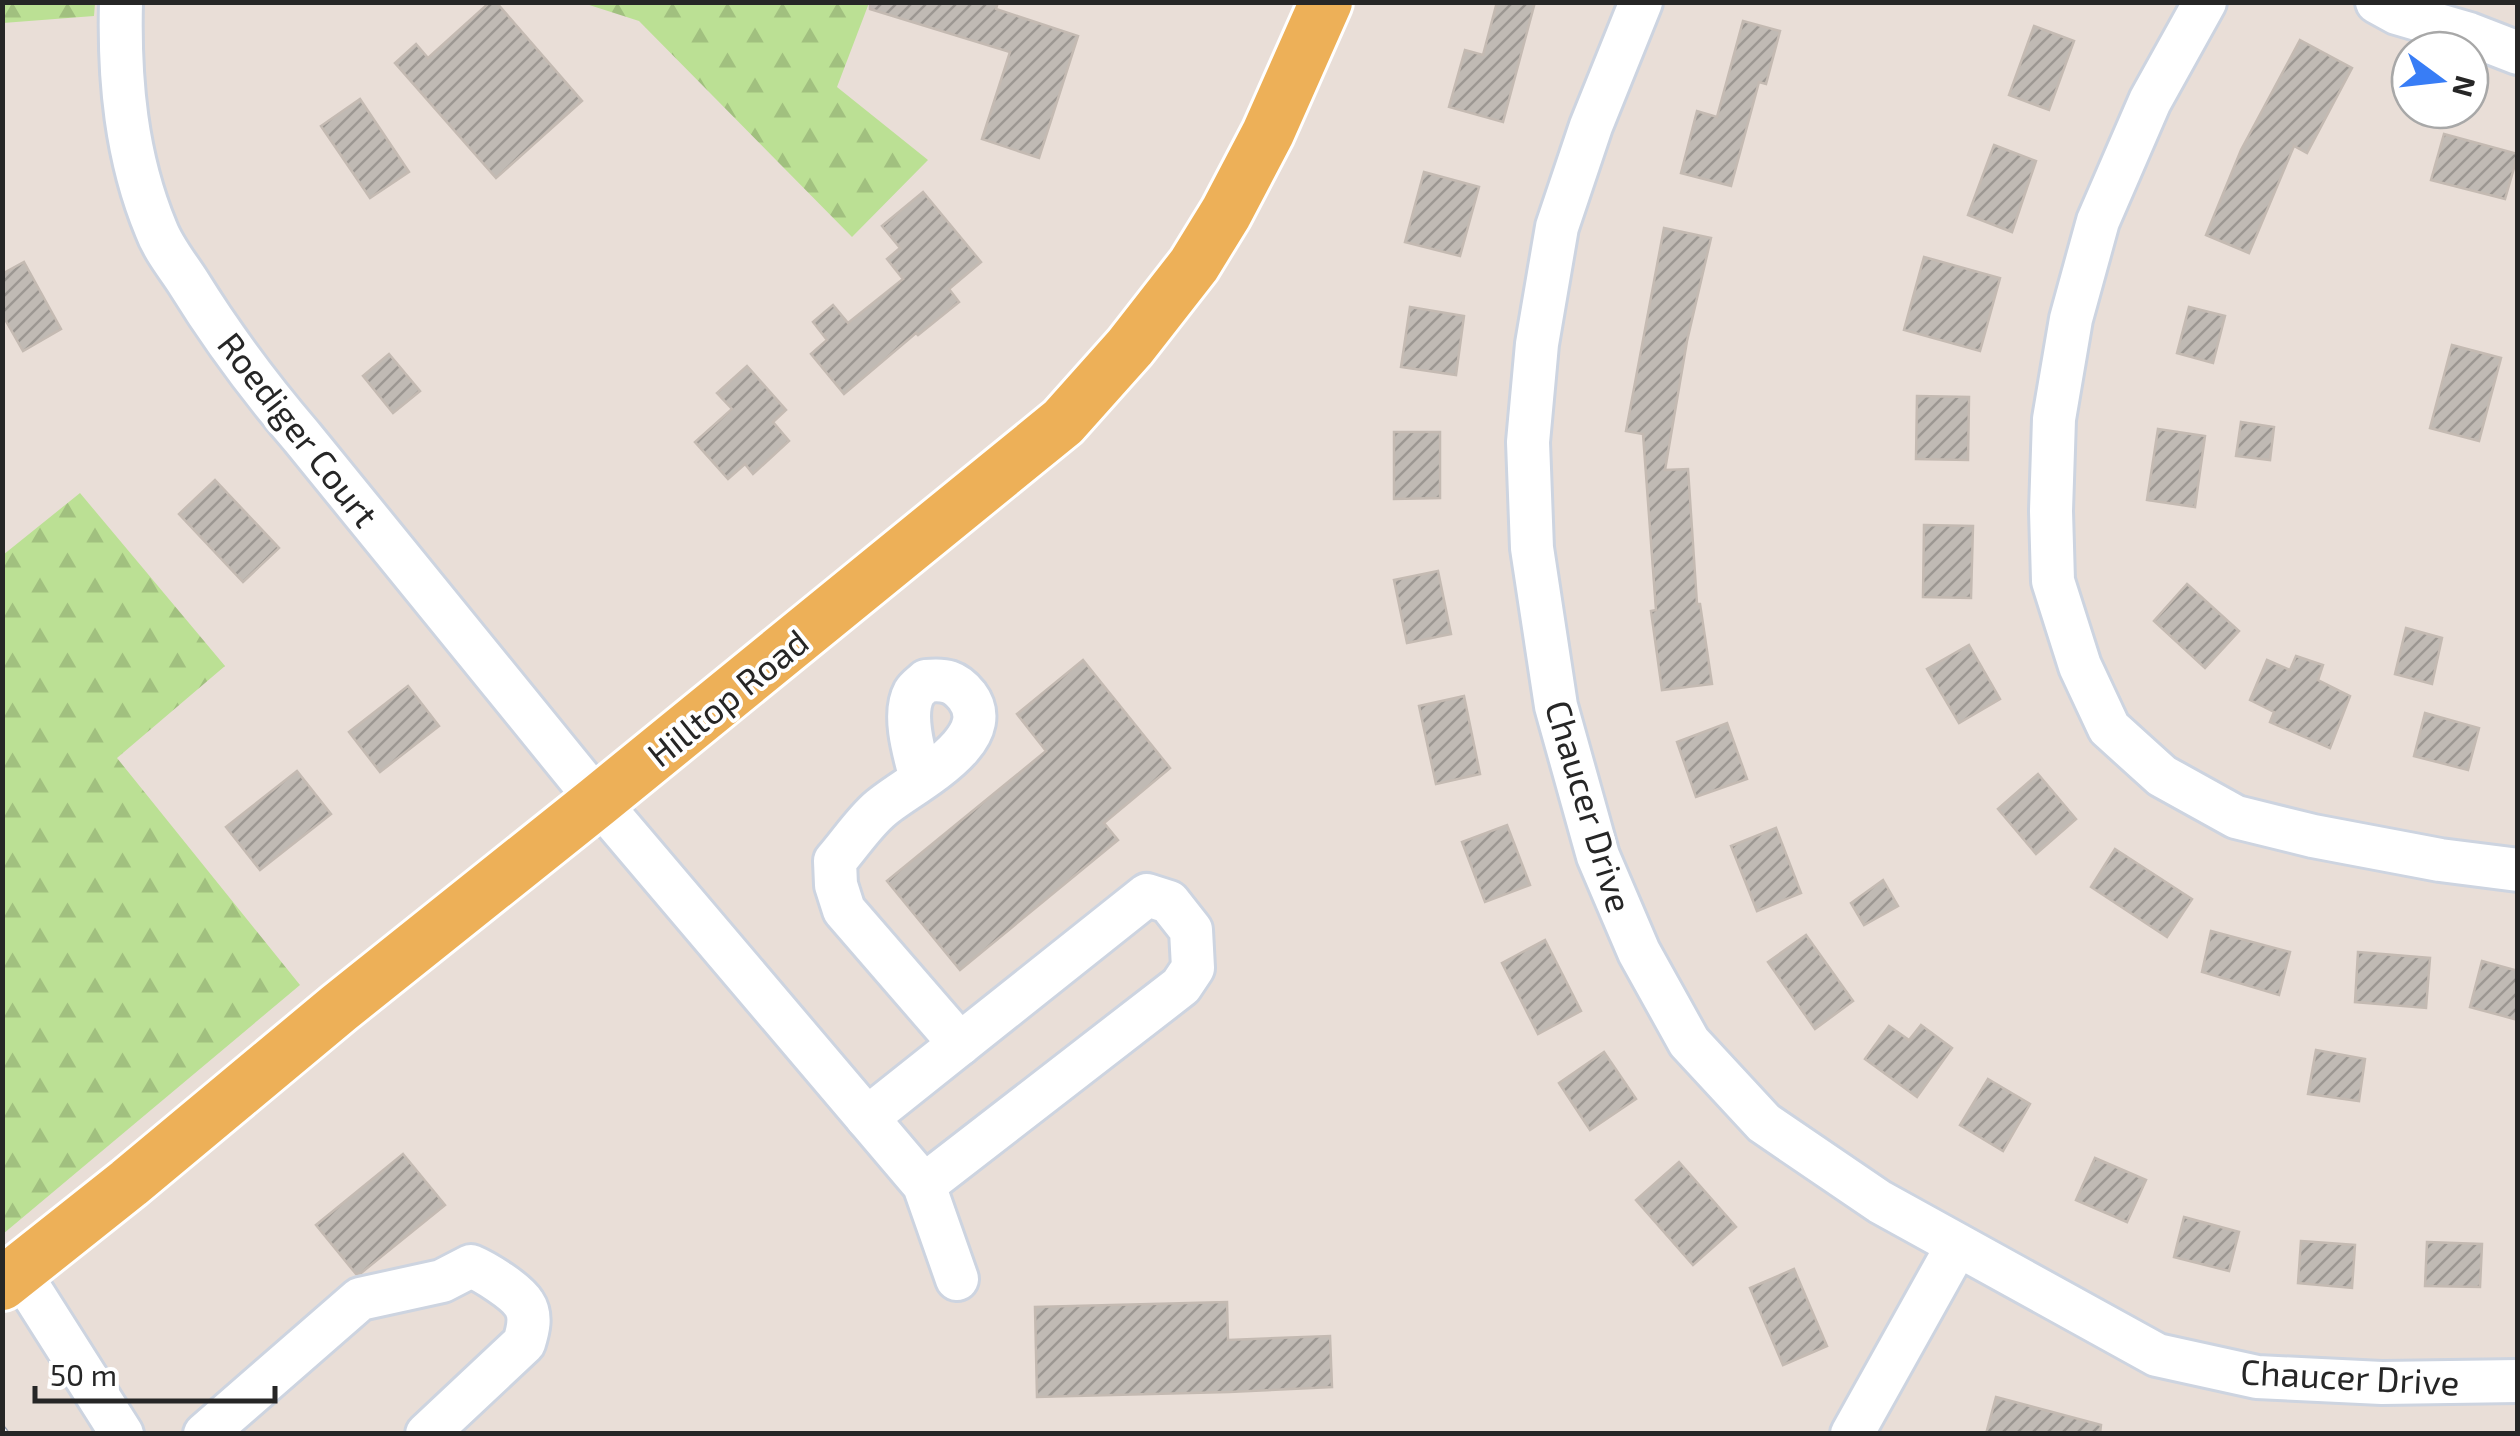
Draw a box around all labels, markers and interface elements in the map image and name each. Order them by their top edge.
north arrow [2390,30,2490,130]
text: N [2446,73,2484,101]
street label: Roediger Court [210,323,388,535]
street label: Hilltop Road [638,619,816,775]
street label: Chaucer Drive [1538,695,1642,917]
scale bar [35,1341,275,1403]
street label: Chaucer Drive [2239,1349,2461,1403]
text: 50 m [50,1356,117,1392]

